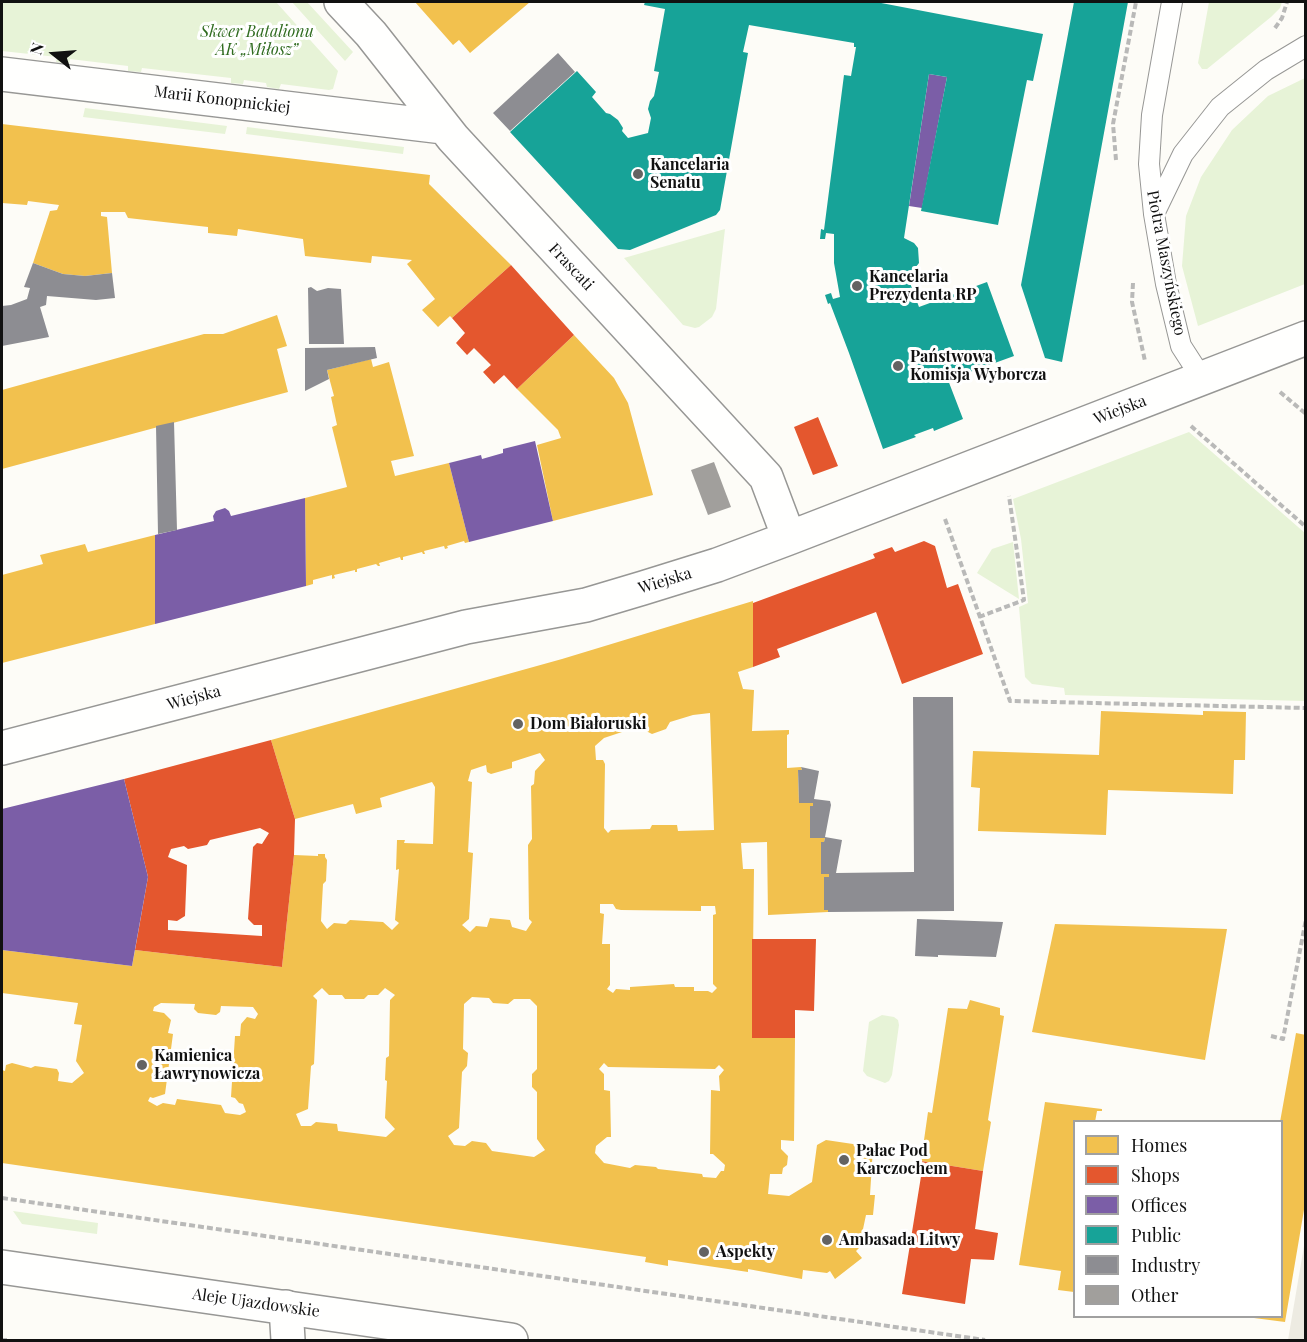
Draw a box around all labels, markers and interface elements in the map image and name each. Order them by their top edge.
park label: Skwer Batalionu AK „Miłosz” [200,22,314,60]
north arrow [24,24,84,84]
text: N [25,40,48,57]
street label: Marii Konopnickiej [153,82,291,118]
place label: Kancelaria Senatu [650,155,730,193]
marker: Kancelaria Senatu [631,167,645,181]
street label: Piotra Maszyńskiego [1142,189,1190,337]
street label: Frascati [544,239,598,295]
place label: Kancelaria Prezydenta RP [869,267,977,305]
marker: Kancelaria Prezydenta RP [850,279,864,293]
place label: Państwowa Komisja Wyborcza [910,347,1047,385]
marker: Państwowa Komisja Wyborcza [891,359,905,373]
street label: Wiejska [1091,391,1149,429]
street label: Wiejska [636,564,694,598]
street label: Wiejska [165,682,223,714]
place label: Dom Białoruski [530,714,647,734]
marker: Dom Białoruski [511,717,525,731]
place label: Kamienica Ławrynowicza [154,1046,260,1084]
marker: Kamienica Ławrynowicza [135,1058,149,1072]
legend [1073,1120,1283,1318]
text: Homes [1131,1133,1187,1157]
place label: Pałac Pod Karczochem [856,1141,948,1179]
marker: Pałac Pod Karczochem [837,1153,851,1167]
text: Shops [1131,1163,1180,1187]
text: Offices [1131,1193,1187,1217]
text: Public [1131,1223,1181,1247]
place label: Ambasada Litwy [839,1230,960,1250]
marker: Ambasada Litwy [820,1233,834,1247]
place label: Aspekty [716,1242,775,1262]
marker: Aspekty [697,1245,711,1259]
text: Industry [1131,1253,1200,1277]
text: Other [1131,1283,1178,1307]
street label: Aleje Ujazdowskie [191,1285,321,1321]

